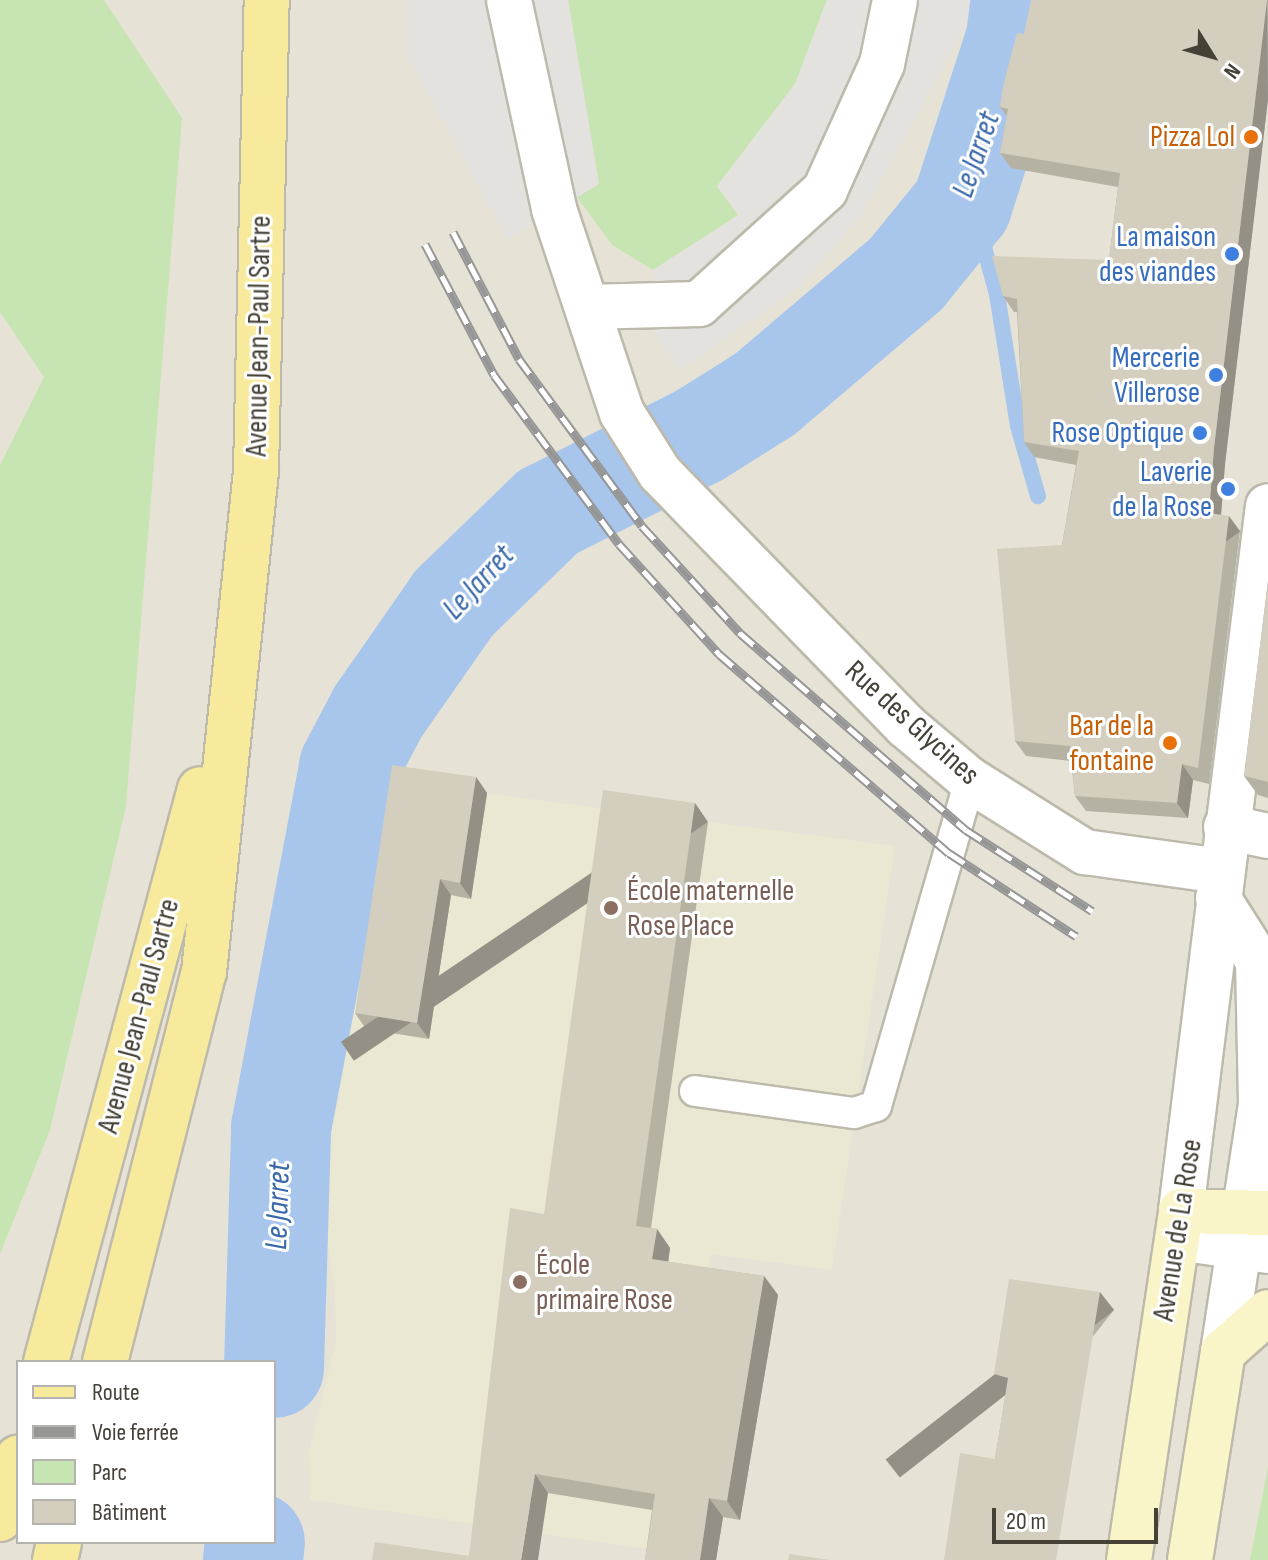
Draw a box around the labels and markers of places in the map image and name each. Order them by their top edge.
place label: Pizza Lol [1150,119,1235,155]
marker: Pizza Lol [1242,128,1260,146]
place label: La maison des viandes [1099,219,1216,290]
marker: La maison des viandes [1223,245,1241,263]
place label: Mercerie Villerose [1112,340,1200,410]
marker: Mercerie Villerose [1207,366,1225,384]
place label: Rose Optique [1051,415,1184,451]
marker: Rose Optique [1191,424,1209,442]
place label: Laverie de la Rose [1112,454,1212,524]
marker: Laverie de la Rose [1219,480,1237,498]
place label: Bar de la fontaine [1069,708,1154,778]
marker: Bar de la fontaine [1161,734,1179,752]
place label: École maternelle Rose Place [627,873,794,944]
marker: École maternelle Rose Place [602,899,620,917]
place label: École primaire Rose [536,1247,673,1318]
marker: École primaire Rose [511,1273,529,1291]

